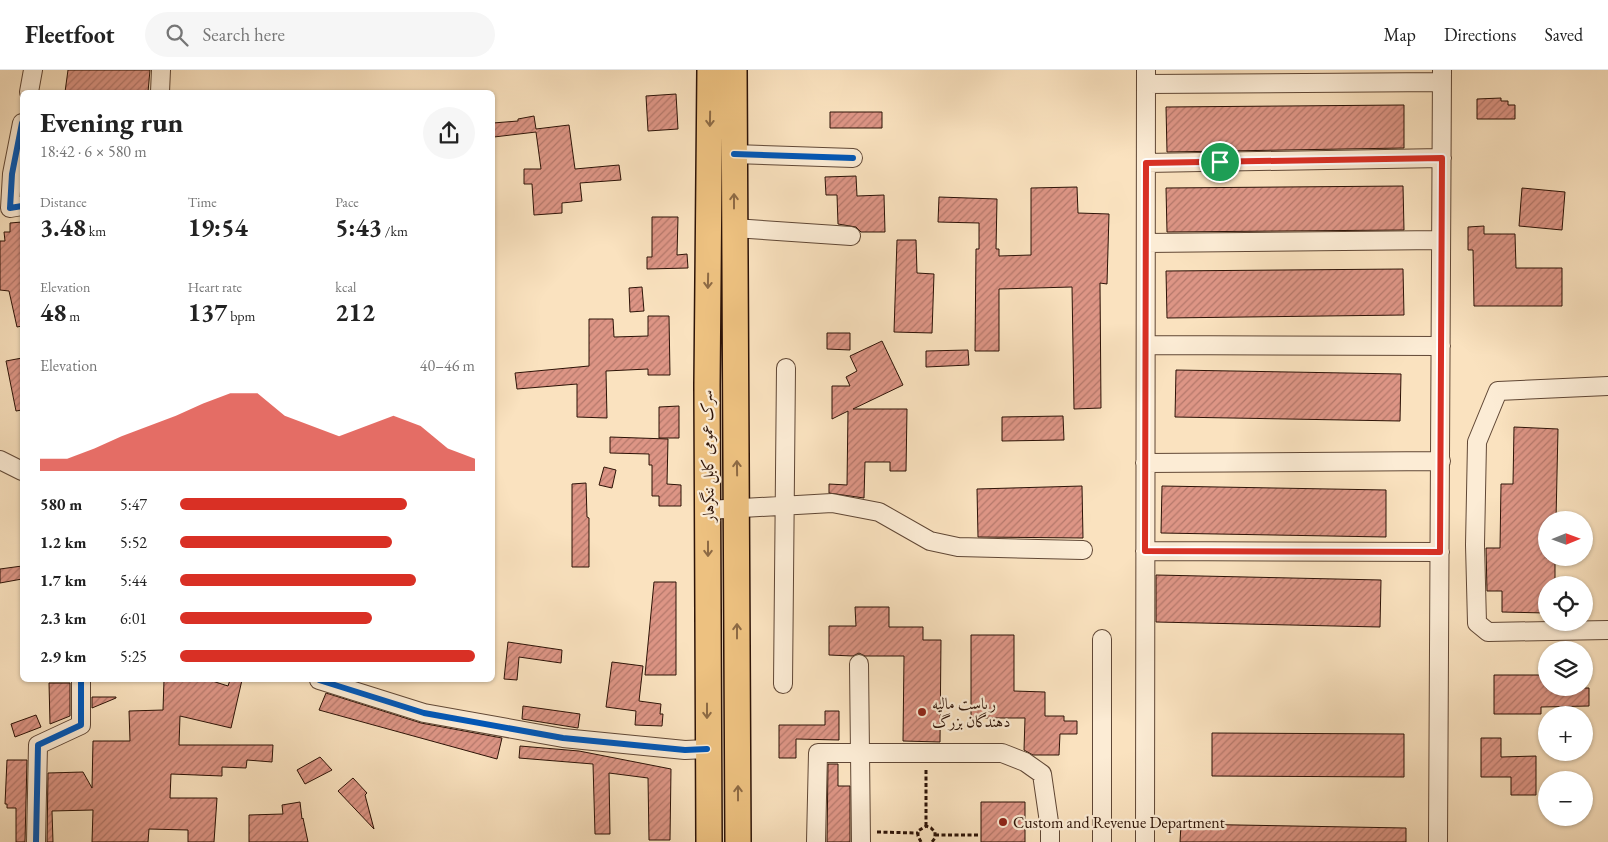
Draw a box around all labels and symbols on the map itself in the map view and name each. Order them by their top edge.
one-way arrow [705,110,715,126]
pin [1199,141,1241,183]
one-way arrow [729,193,739,210]
one-way arrow [703,272,713,289]
street label: سرک عمومی کابل ننگرهار [696,390,720,524]
one-way arrow [732,461,742,477]
north arrow [1538,511,1592,566]
one-way arrow [703,540,713,556]
one-way arrow [732,623,742,640]
place label: ریاست مالیه دهندگان بزرگ [932,693,1010,732]
one-way arrow [702,702,712,719]
marker: ریاست مالیه دهندگان بزرگ [916,706,928,718]
one-way arrow [733,786,743,802]
place label: Custom and Revenue Department [1013,812,1225,833]
marker: Custom and Revenue Department [997,816,1009,828]

